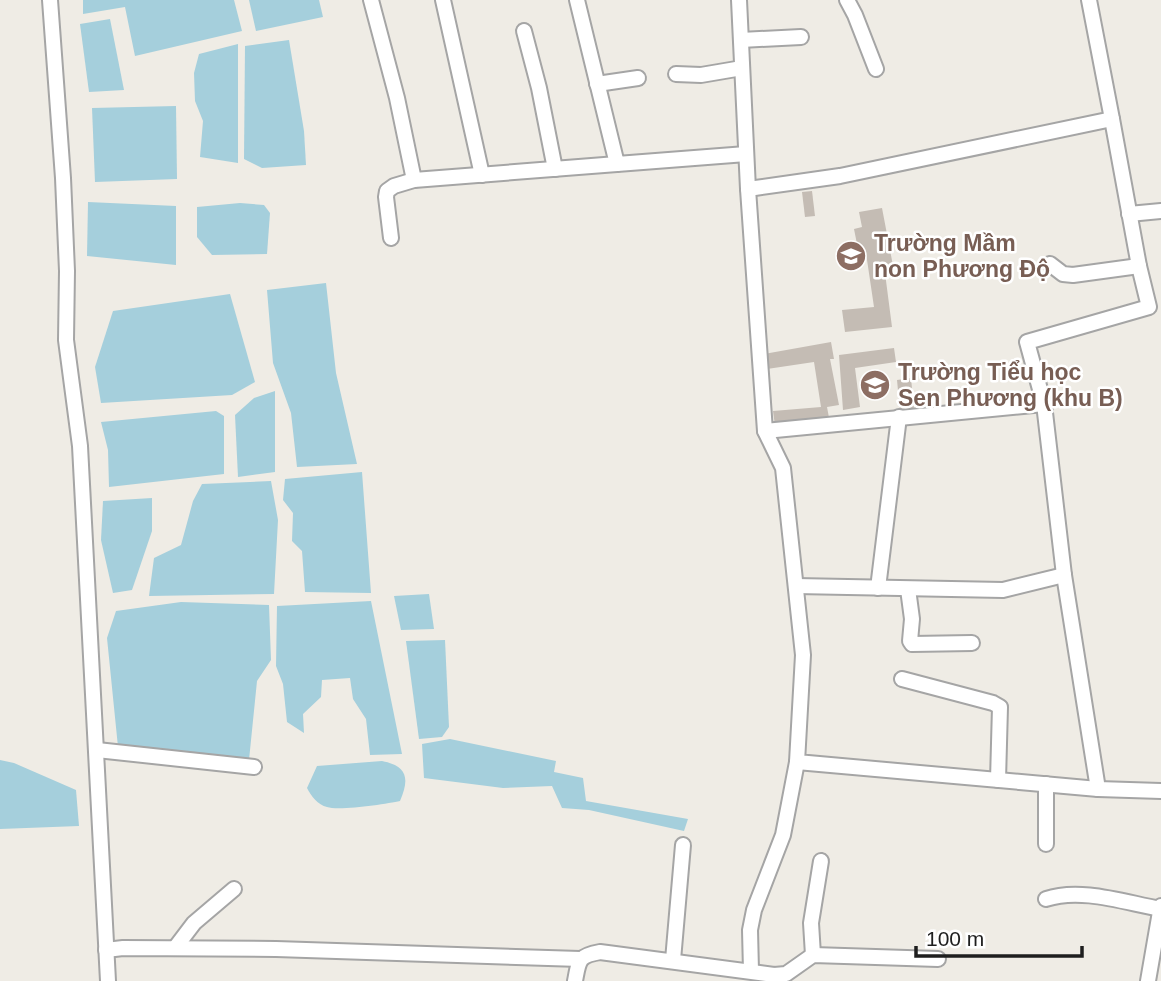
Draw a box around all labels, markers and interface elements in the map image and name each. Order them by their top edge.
place label: Trường Mầm non Phương Độ [874,230,1050,282]
school or university icon: Trường Mầm non Phương Độ [834,239,868,273]
place label: Trường Tiểu học Sen Phương (khu B) [898,359,1123,411]
school or university icon: Trường Tiểu học Sen Phương (khu B) [858,368,892,402]
scale bar [916,914,1082,958]
text: 100 m [926,927,984,950]

